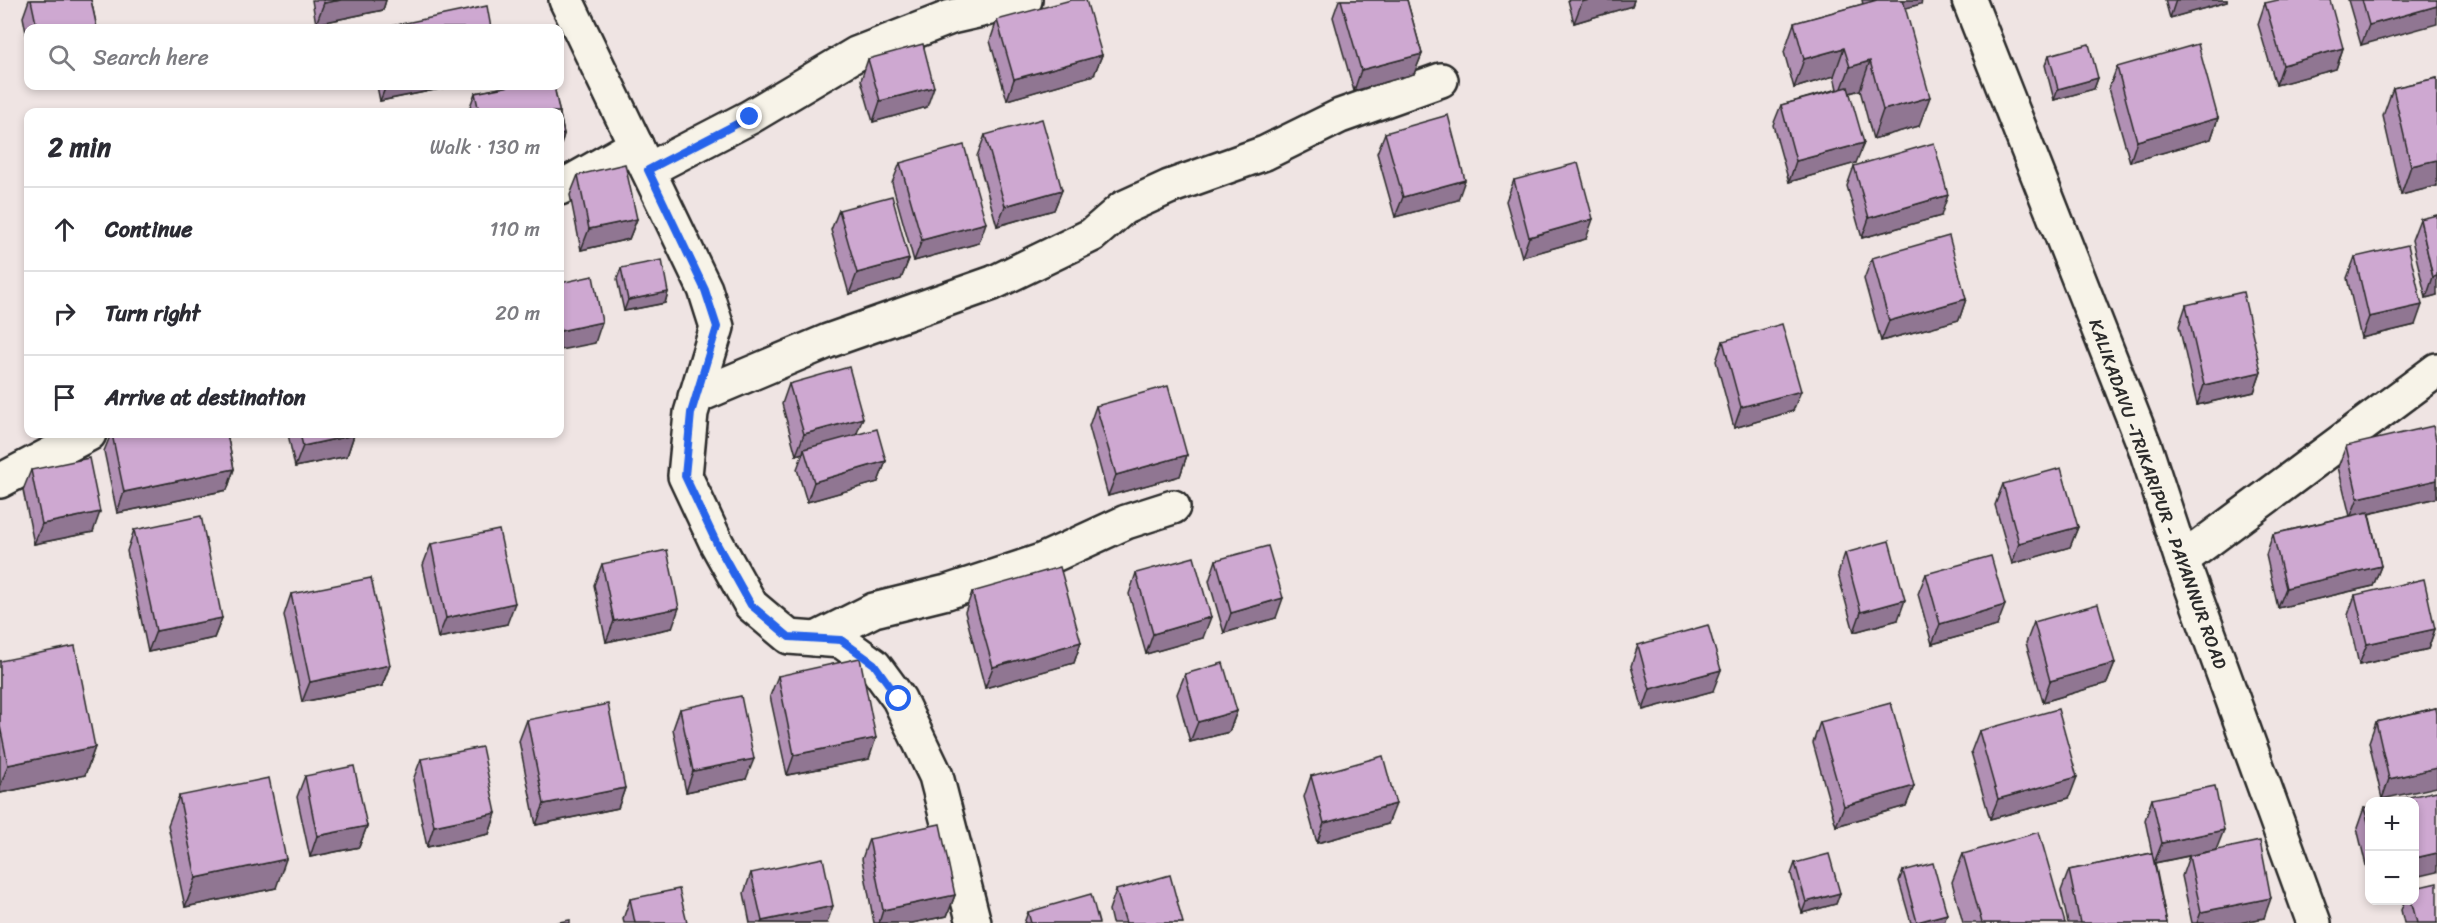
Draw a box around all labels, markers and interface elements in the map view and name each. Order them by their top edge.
search box [24,24,564,90]
text: Search here [93,38,209,77]
icon: search [45,41,78,74]
route end [736,103,762,129]
text: 2 min [48,124,111,170]
text: Walk · 130 m [430,130,540,165]
text: Continue [105,210,193,249]
text: 110 m [490,212,540,247]
icon: ahead [48,213,81,246]
text: Turn right [105,294,200,333]
text: 20 m [495,296,540,331]
icon: right [48,297,81,330]
street label: KALIKADAVU -TRIKARIPUR - PAYANNUR ROAD [2080,314,2237,674]
text: Arrive at destination [105,378,306,417]
icon: arrive [48,381,81,414]
route start [885,685,911,711]
map controls [2365,797,2419,905]
button: + [2365,797,2419,851]
button: − [2365,851,2419,905]

